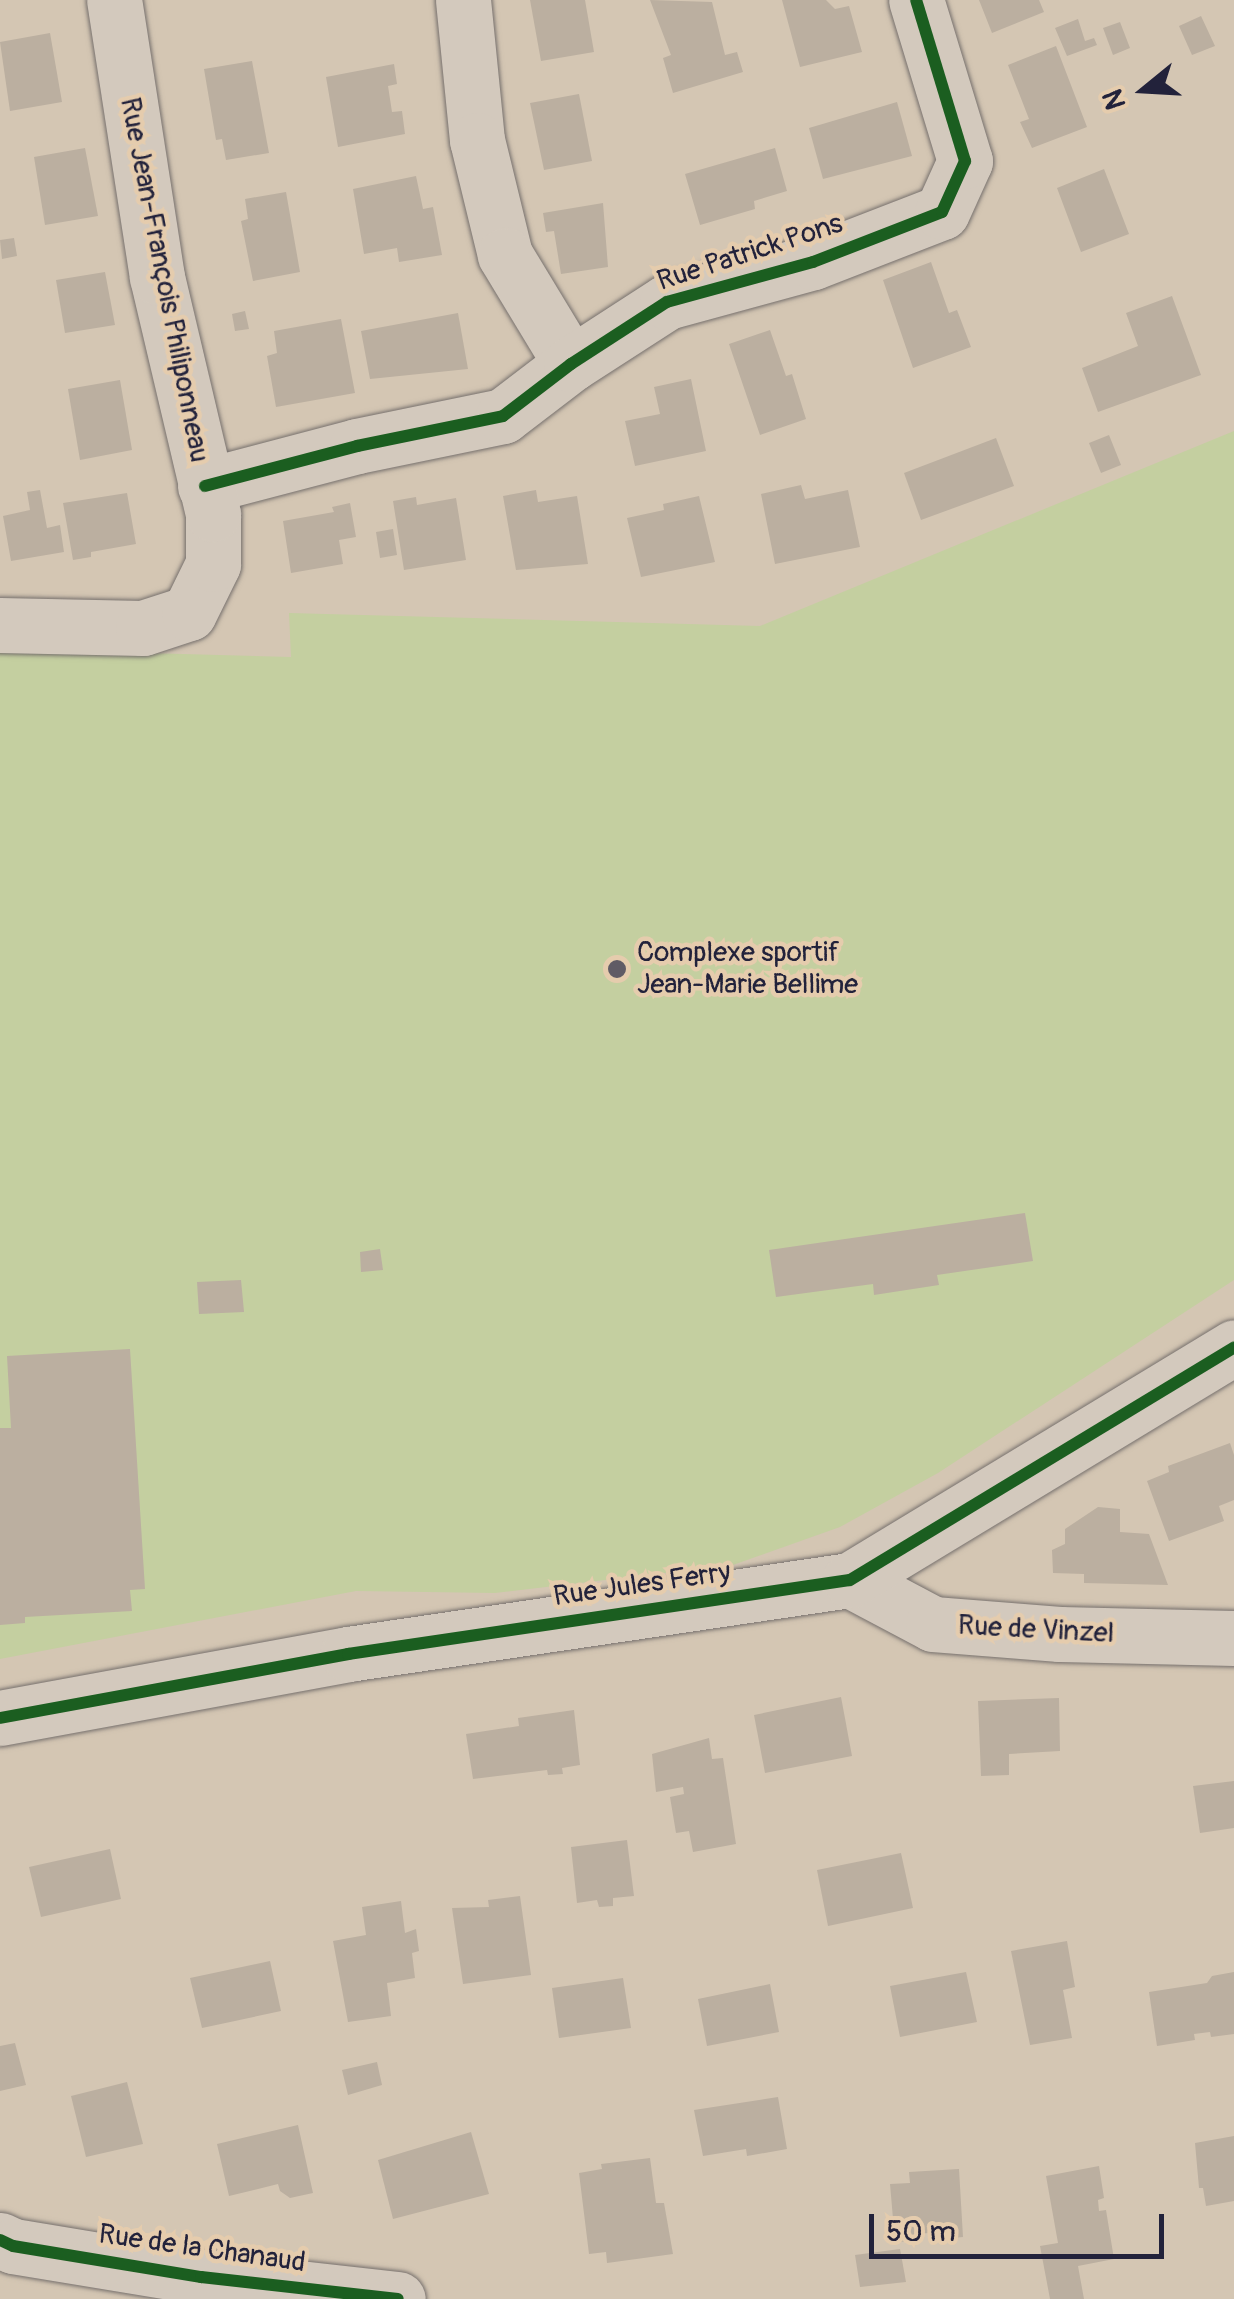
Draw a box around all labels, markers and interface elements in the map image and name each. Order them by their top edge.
north arrow [1094,40,1194,140]
text: N [1095,85,1135,114]
street label: Rue Jean-François Philiponneau [112,95,216,465]
street label: Rue Patrick Pons [653,207,847,299]
place label: Complexe sportif Jean-Marie Bellime [637,936,858,1002]
marker: Complexe sportif Jean-Marie Bellime [606,958,628,980]
street label: Rue Jules Ferry [551,1556,733,1614]
street label: Rue de Vinzel [957,1609,1115,1651]
scale bar [874,2194,1169,2256]
text: 50 m [886,2213,956,2250]
street label: Rue de la Chanaud [96,2218,308,2280]

